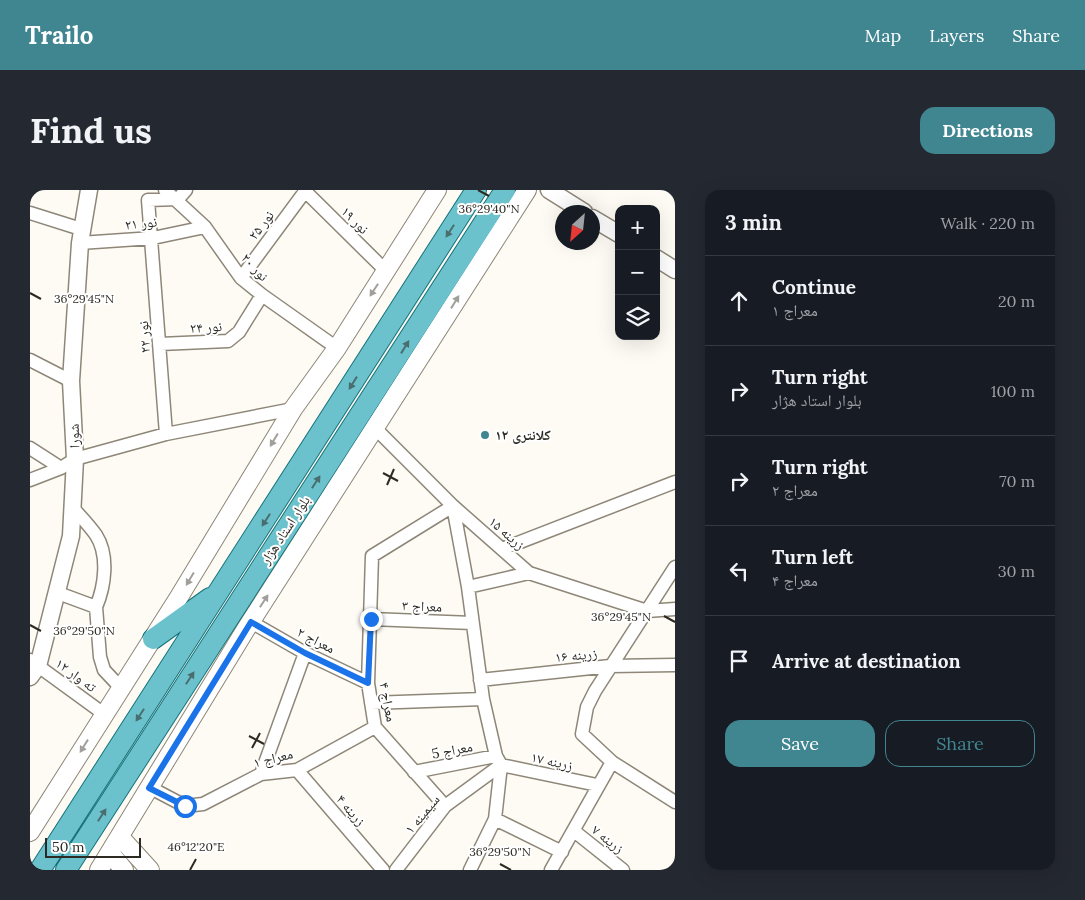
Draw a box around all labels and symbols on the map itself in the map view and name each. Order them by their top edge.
text: 36°29'40"N [458,201,520,216]
street label: نور ۱۹ [337,202,373,238]
north arrow [555,205,600,250]
street label: نور ۲۵ [244,207,278,243]
street label: نور ۲۱ [124,212,158,234]
one-way arrow [445,224,454,238]
street label: نور ۲۰ [237,249,273,285]
one-way arrow [369,284,379,297]
text: 36°29'45"N [54,291,114,306]
one-way arrow [451,295,460,308]
street label: نور ۲۴ [189,317,223,337]
street label: نور ۲۲ [134,320,154,354]
one-way arrow [400,340,410,353]
one-way arrow [349,376,358,389]
street label: شورا [65,423,83,449]
place label: کلانتری ۱۲ [495,426,551,444]
marker: کلانتری ۱۲ [479,429,491,441]
one-way arrow [270,434,279,447]
one-way arrow [311,476,321,489]
street label: بلوار استاد هژار [256,492,314,569]
street label: زرینه ۱۵ [485,512,529,554]
one-way arrow [261,513,270,526]
one-way arrow [185,573,194,586]
one-way arrow [260,594,269,608]
street label: معراج ۳ [402,596,442,617]
route end [360,608,383,631]
text: 36°29'45"N [591,609,651,624]
text: 36°29'50"N [53,623,115,638]
street label: معراج ۲ [294,623,338,658]
street label: زرینه ۱۶ [554,644,598,666]
street label: ته وار ۱۲ [52,654,100,696]
one-way arrow [185,671,195,684]
street label: معراج ۴ [374,681,401,724]
one-way arrow [135,708,144,722]
street label: معراج 5 [430,737,474,764]
one-way arrow [80,739,89,753]
street label: معراج ۱ [251,744,295,773]
street label: زرینه ۱۷ [529,748,575,774]
street label: زرینه ۴ [332,791,370,829]
street label: سیمینه ۱ [400,791,444,837]
route start [174,795,197,818]
one-way arrow [97,808,107,821]
street label: زرینه ۷ [588,821,628,857]
scale bar [45,835,141,858]
text: 46°12'20"E [167,839,225,854]
text: 36°29'50"N [469,844,531,859]

